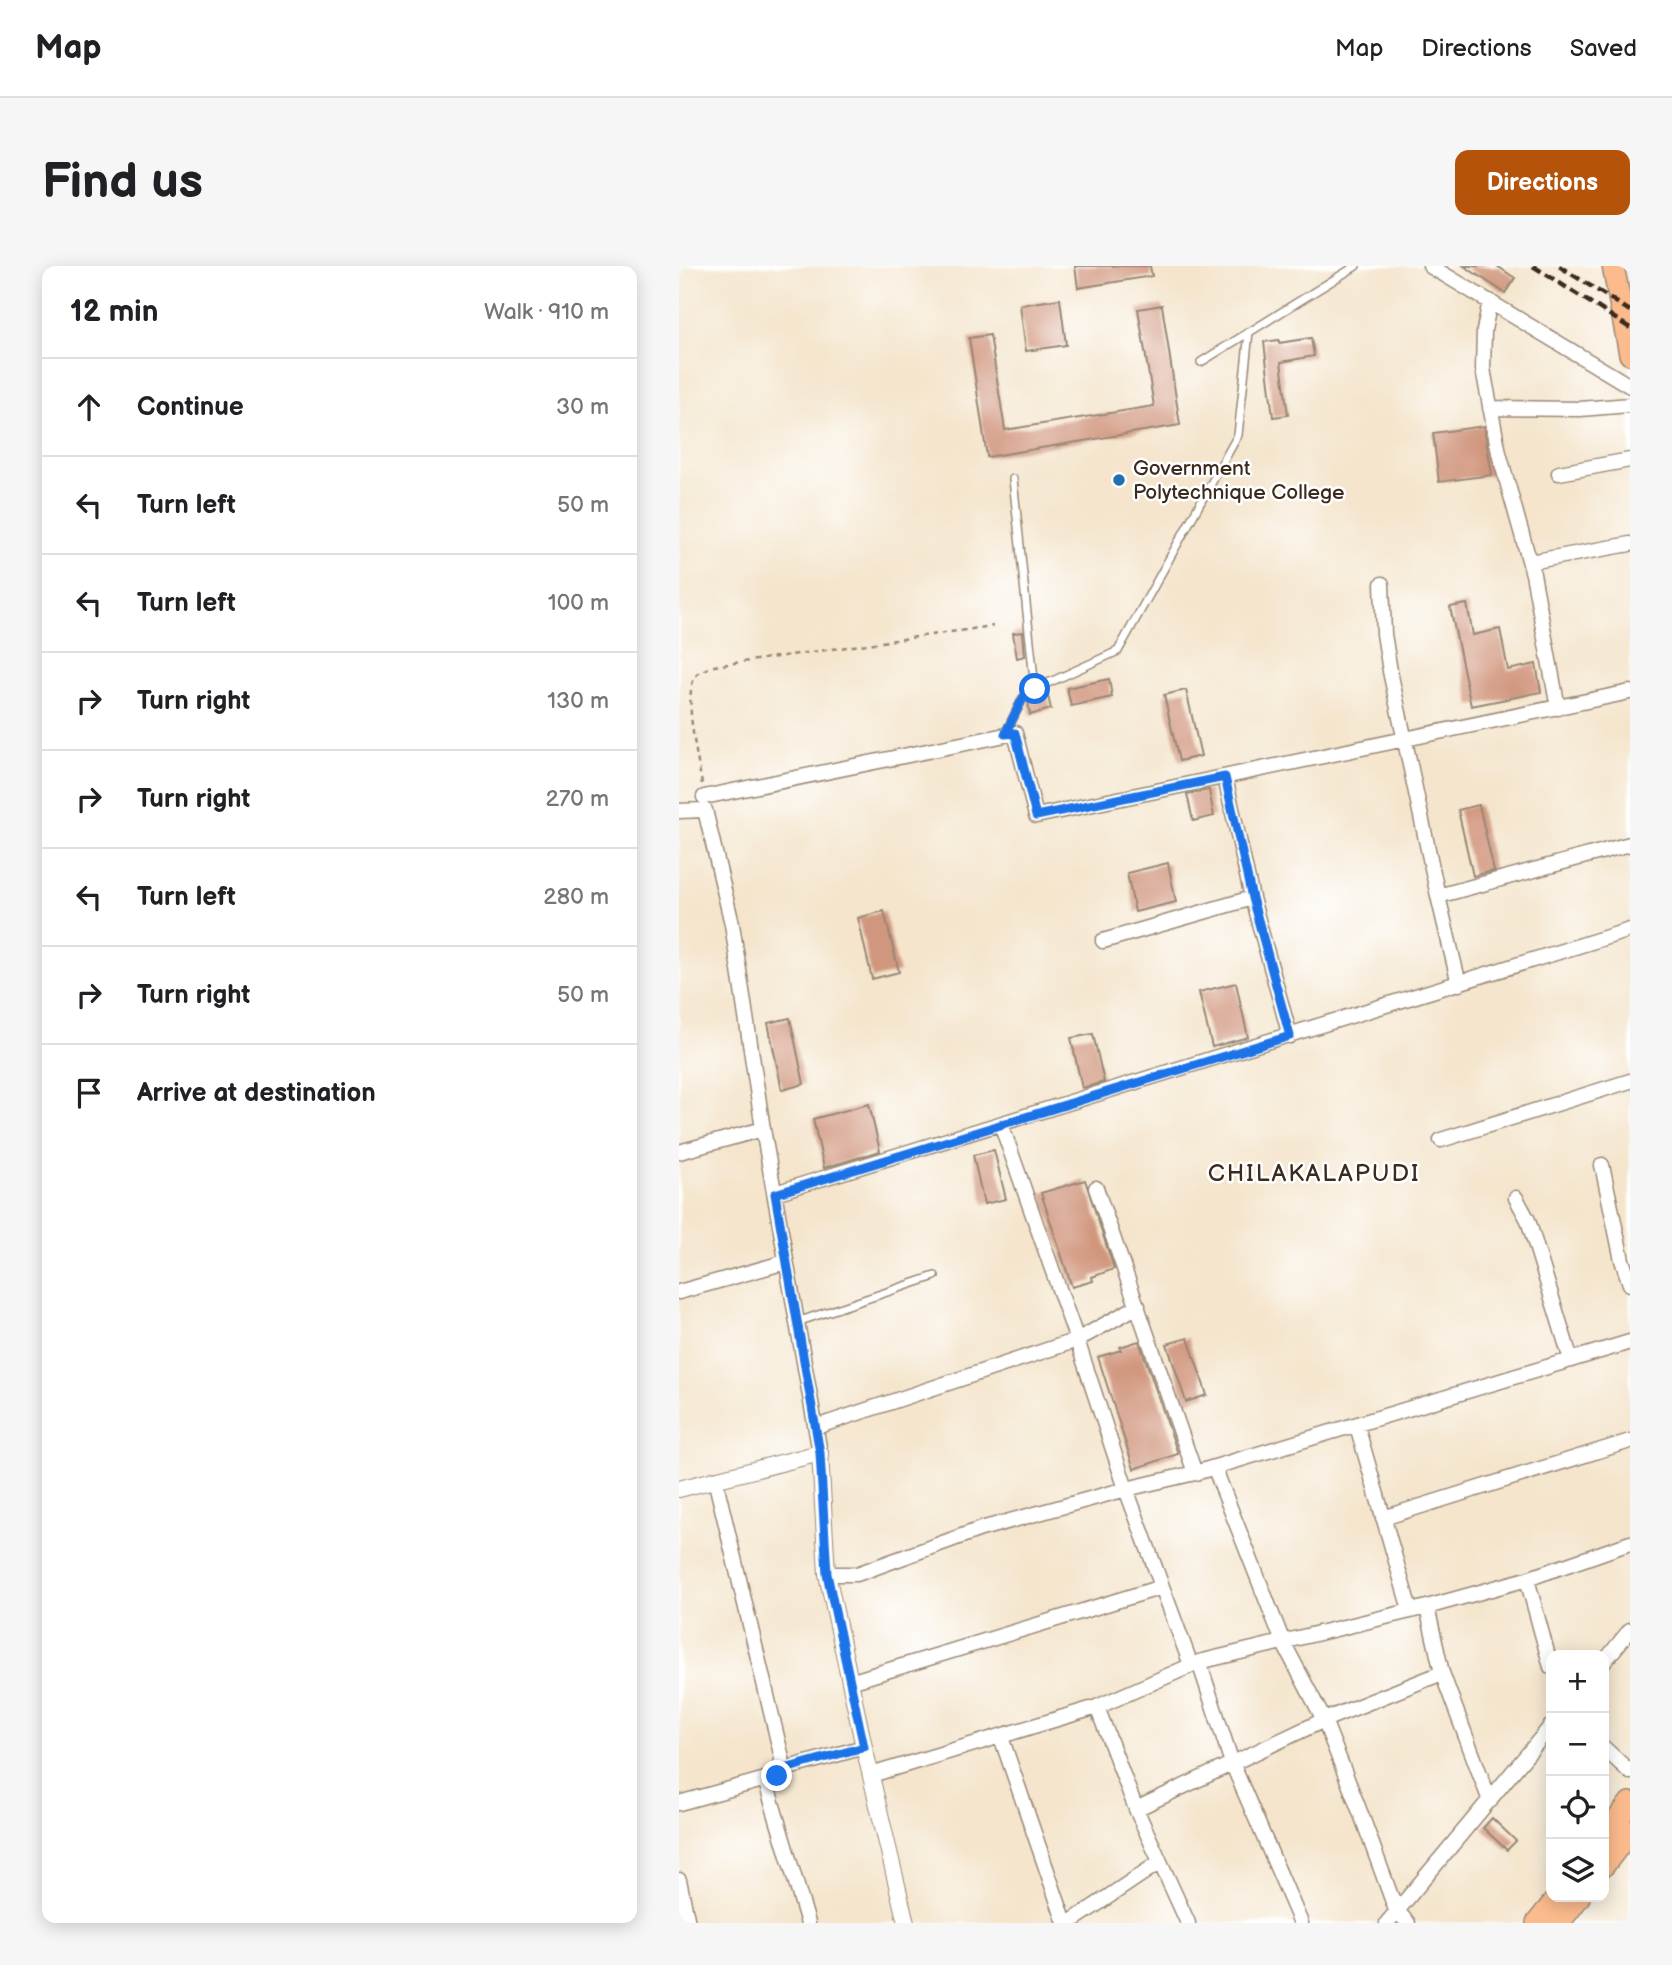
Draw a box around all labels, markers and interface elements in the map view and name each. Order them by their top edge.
text: Map [35,28,101,68]
text: Map [1335,34,1383,63]
text: Directions [1421,34,1532,63]
text: Saved [1570,34,1637,63]
button: Directions [1455,150,1630,215]
text: Find us [42,153,203,212]
text: 12 min [70,294,158,330]
text: Walk · 910 m [484,298,609,326]
icon: ahead [70,388,108,426]
text: Continue [137,392,244,423]
text: 30 m [556,393,609,421]
place label: Government Polytechnique College [1133,456,1345,505]
marker: Government Polytechnique College [1111,472,1127,488]
icon: left [70,486,108,524]
text: Turn left [137,490,236,521]
text: 50 m [557,491,609,519]
icon: left [70,584,108,622]
text: Turn left [137,588,236,619]
text: 100 m [548,589,609,617]
route start [1019,673,1050,704]
icon: right [70,682,108,720]
text: Turn right [137,686,250,717]
text: 130 m [547,687,609,715]
icon: right [70,780,108,818]
text: Turn right [137,784,250,815]
text: 270 m [545,785,609,813]
icon: left [70,878,108,916]
text: Turn left [137,882,236,913]
text: 280 m [543,883,609,911]
icon: right [70,976,108,1014]
text: Turn right [137,980,250,1011]
text: 50 m [557,981,609,1009]
icon: arrive [70,1074,108,1112]
text: Arrive at destination [137,1078,376,1109]
district label: CHILAKALAPUDI [1208,1159,1420,1188]
map controls [1546,1650,1609,1902]
button: + [1546,1650,1609,1713]
button: − [1546,1713,1609,1776]
route end [761,1760,792,1791]
button: locate [1546,1776,1609,1839]
button: layers [1546,1839,1609,1902]

